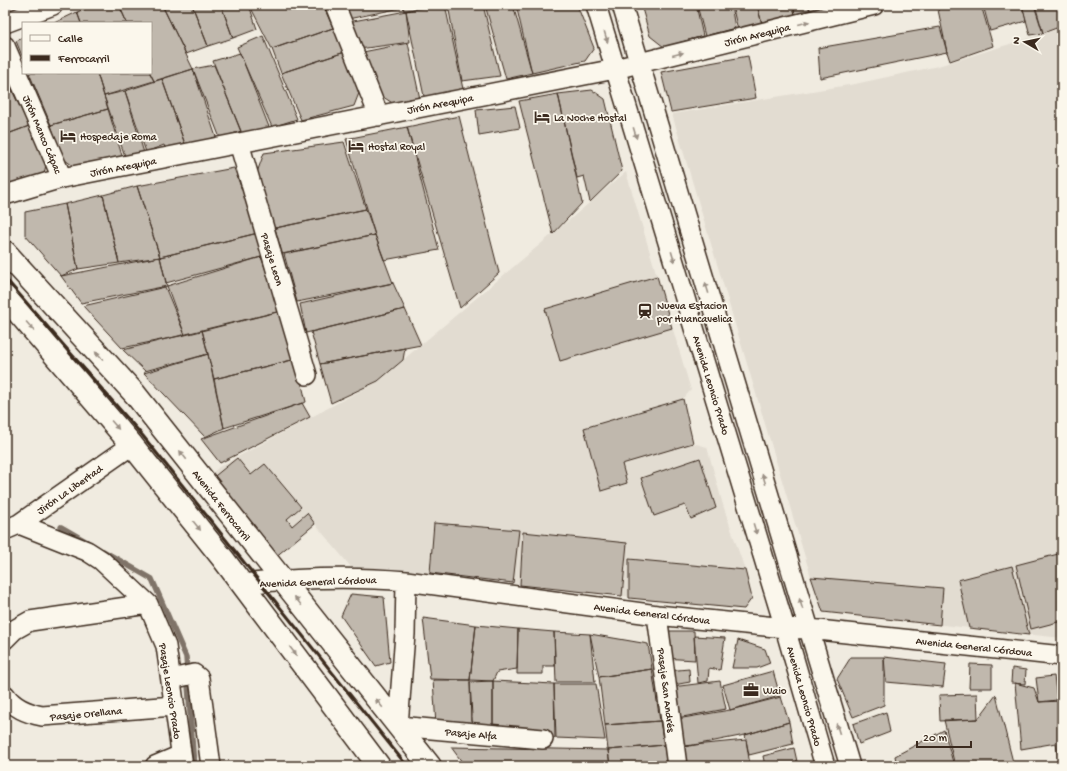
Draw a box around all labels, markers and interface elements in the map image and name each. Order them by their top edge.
one-way arrow [798,20,810,26]
legend [22,22,152,74]
street label: Jirón Arequipa [723,22,792,50]
north arrow [1005,22,1045,62]
one-way arrow [603,31,609,43]
text: Calle [58,33,83,47]
text: N [1011,36,1024,45]
one-way arrow [671,50,684,56]
text: Ferrocarril [57,53,110,67]
street label: Jirón Arequipa [406,92,475,117]
street label: Jirón Manco Cápac [19,94,64,177]
hotel icon: La Noche Hostal [533,108,551,126]
place label: La Noche Hostal [554,113,627,125]
hotel icon: Hospedaje Roma [59,127,77,145]
one-way arrow [632,127,638,139]
place label: Hospedaje Roma [80,132,157,144]
hotel icon: Hostal Royal [347,137,365,155]
place label: Hostal Royal [368,142,426,154]
street label: Jirón Arequipa [89,155,158,180]
street label: Pasaje Leon [257,231,285,288]
one-way arrow [670,252,676,264]
one-way arrow [704,281,710,293]
place label: Nueva Estacion por Huancavelica [656,301,733,326]
station icon: Nueva Estacion por Huancavelica [636,302,654,320]
one-way arrow [26,321,35,332]
street label: Avenida Leoncio Prado [689,335,731,437]
one-way arrow [95,350,104,361]
one-way arrow [111,420,120,430]
one-way arrow [178,450,187,461]
street label: Jirón La Libertad [35,463,106,518]
street label: Avenida Ferrocarril [189,468,252,545]
one-way arrow [761,473,767,485]
one-way arrow [193,520,201,531]
one-way arrow [752,523,758,535]
street label: Avenida General Córdova [259,575,378,591]
one-way arrow [294,596,302,607]
one-way arrow [798,598,804,610]
street label: Avenida General Córdova [593,602,711,628]
street label: Avenida General Córdova [915,636,1033,660]
street label: Pasaje Leoncio Prado [155,641,183,740]
street label: Avenida Leoncio Prado [783,645,823,748]
one-way arrow [289,646,297,657]
street label: Pasaje San Andrés [654,647,676,734]
office icon: Waio [742,681,760,699]
place label: Waio [763,686,787,698]
one-way arrow [375,697,384,708]
street label: Pasaje Orellana [49,706,124,724]
one-way arrow [835,722,841,734]
scale bar [917,723,971,749]
street label: Pasaje Alfa [443,726,498,743]
text: 20 m [923,732,948,746]

